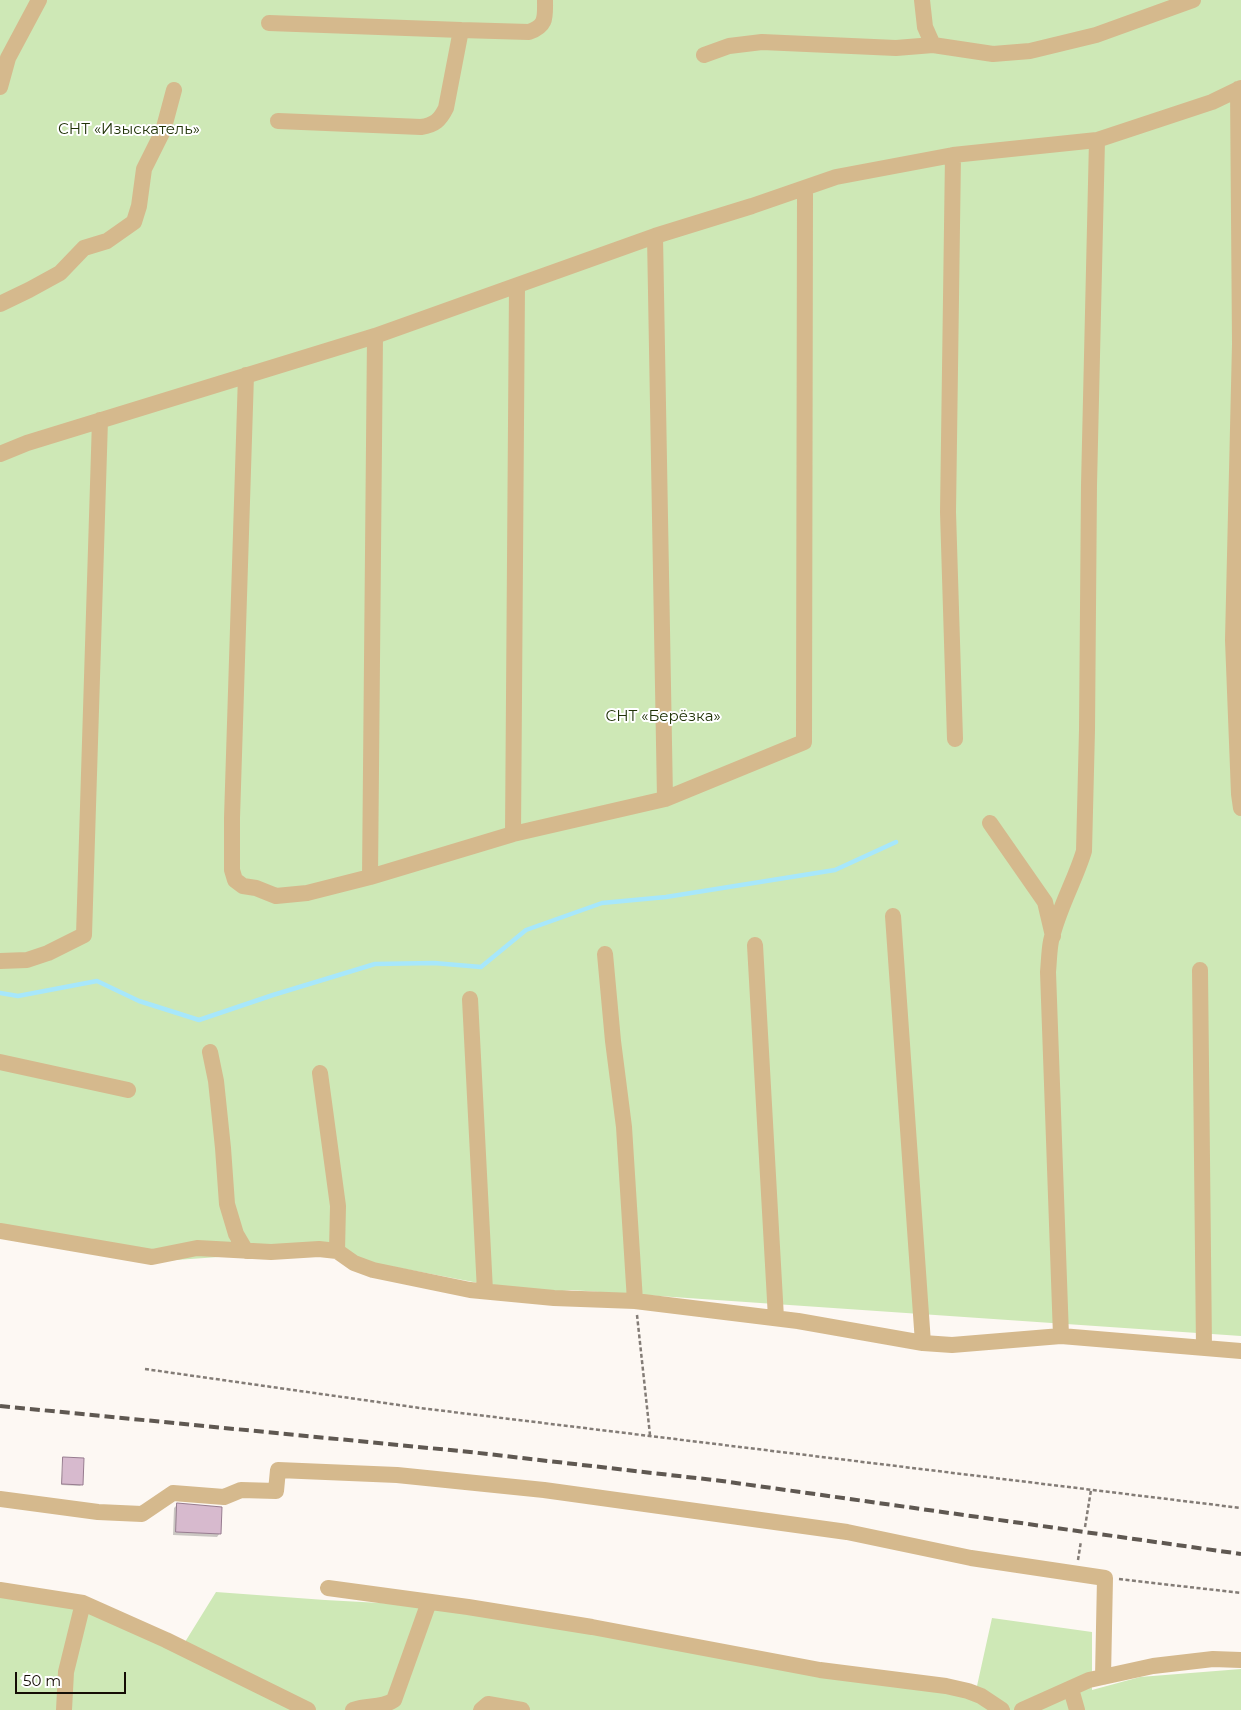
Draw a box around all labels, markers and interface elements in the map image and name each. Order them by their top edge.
park label: СНТ «Изыскатель» [58,121,200,139]
park label: СНТ «Берёзка» [605,708,721,726]
scale bar [18,1662,129,1694]
text: 50 m [23,1671,61,1690]

